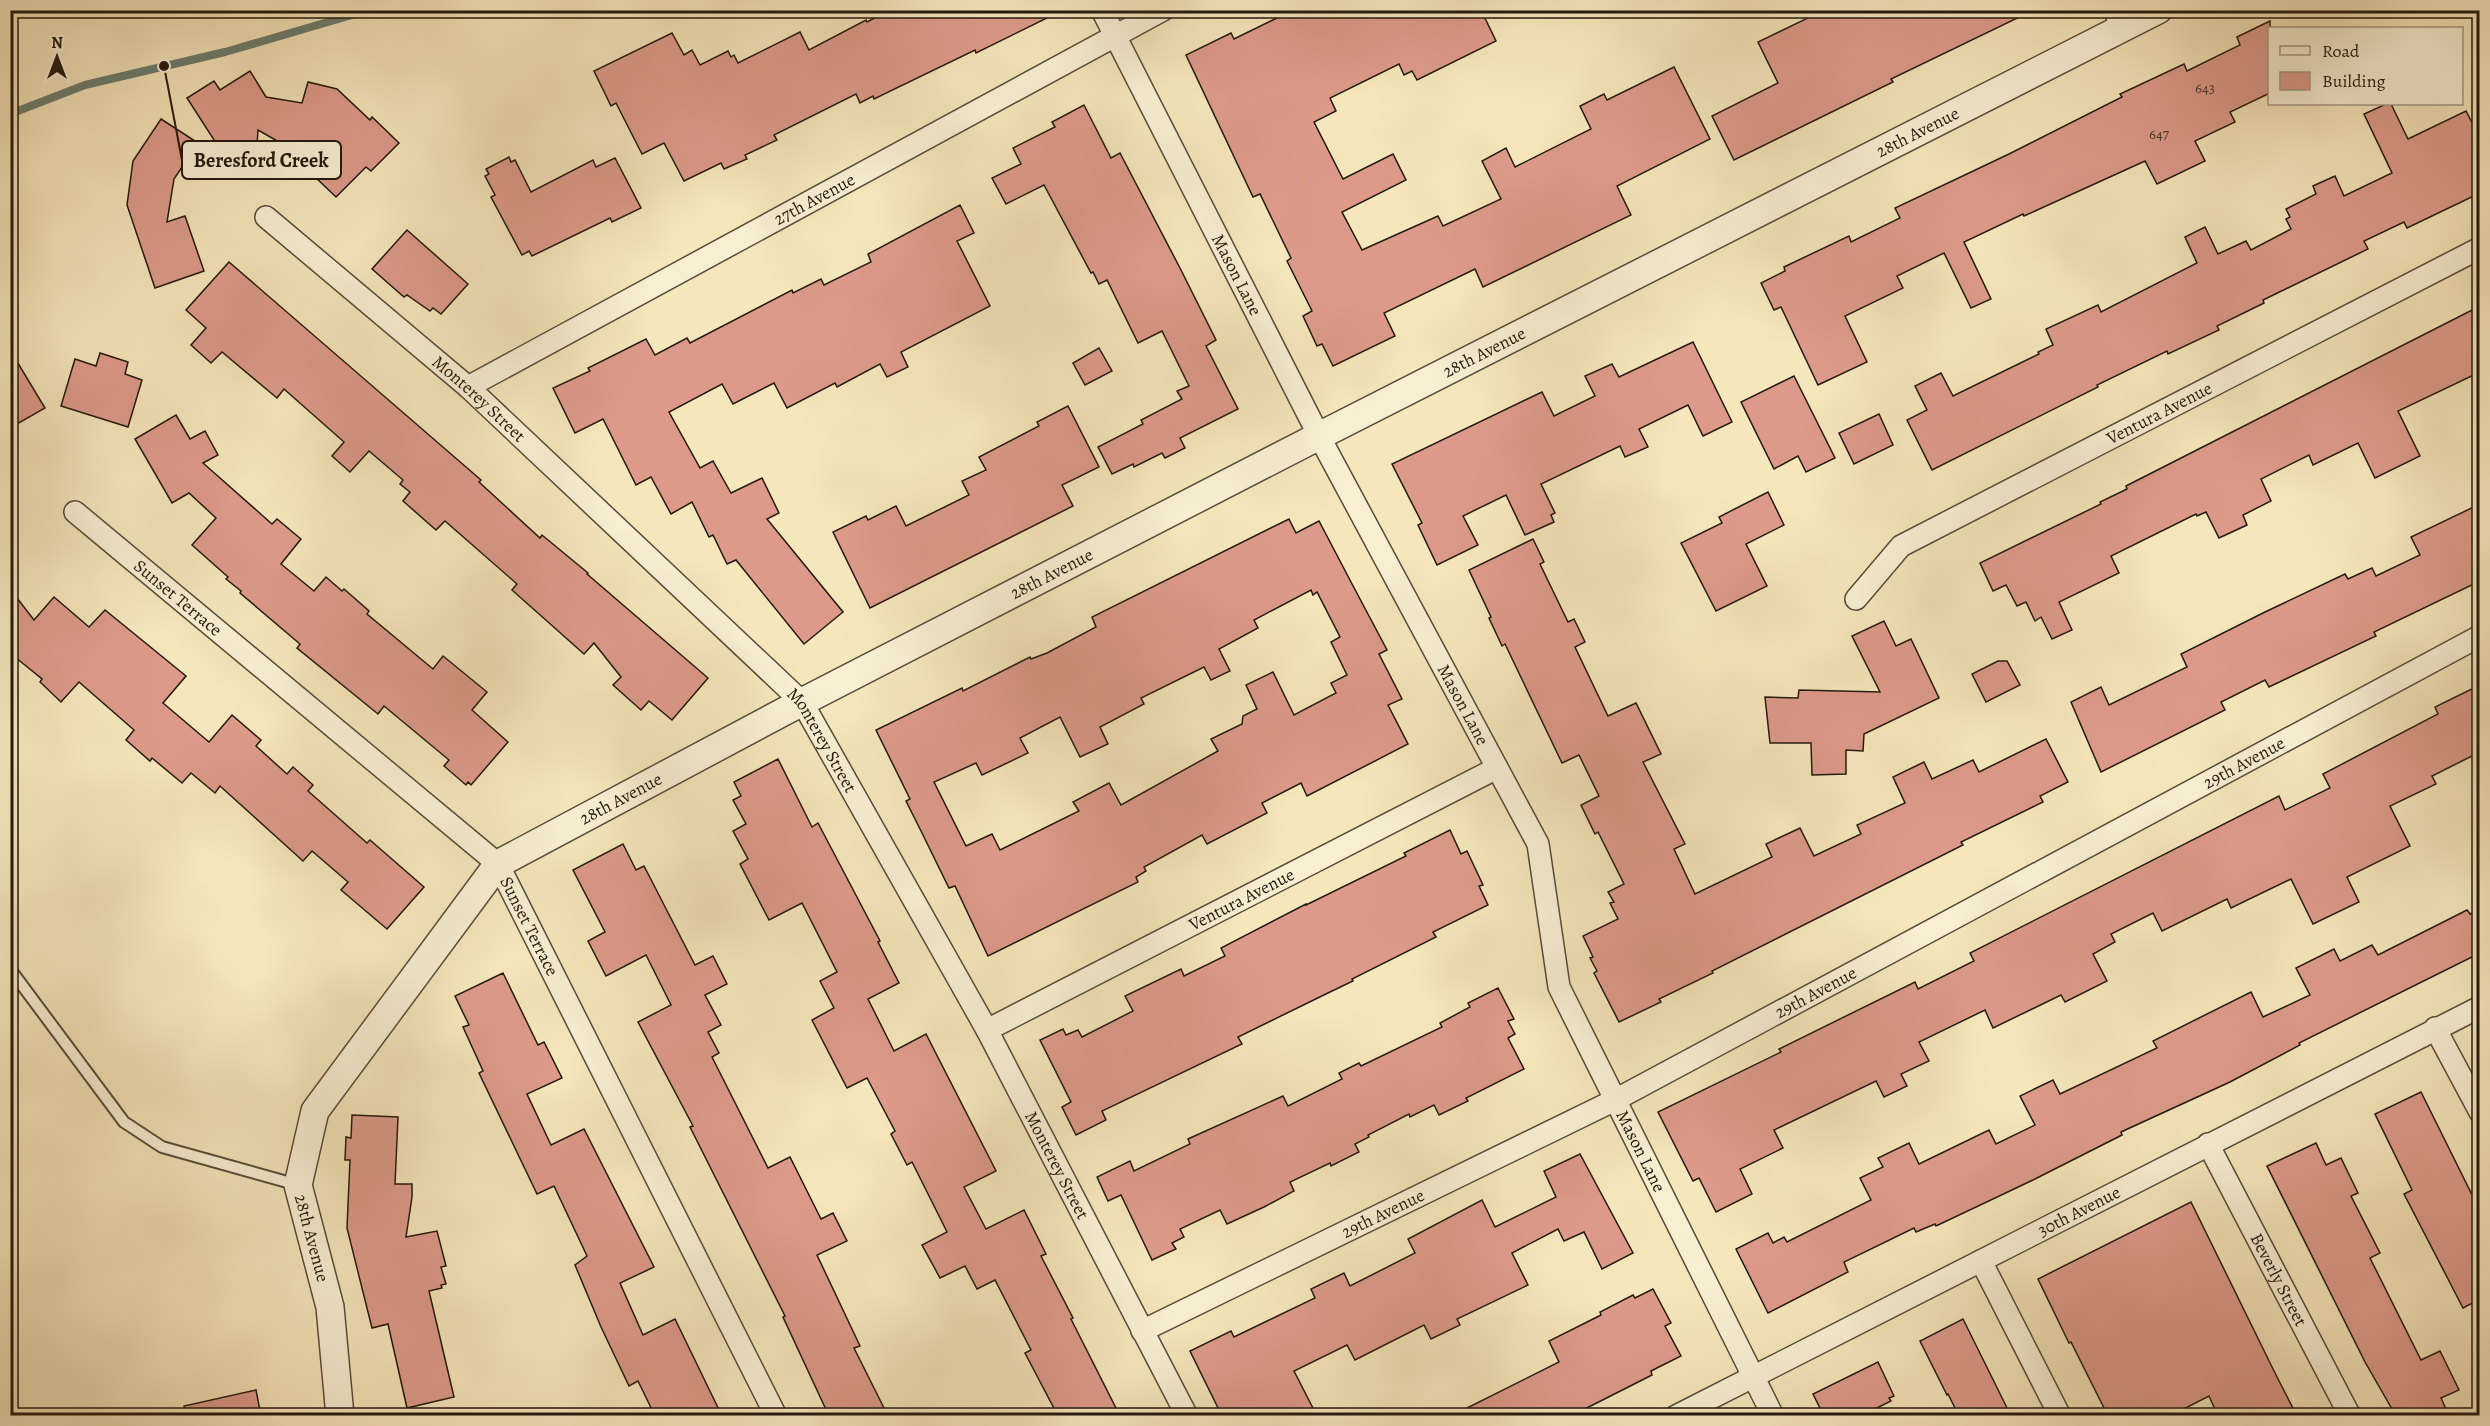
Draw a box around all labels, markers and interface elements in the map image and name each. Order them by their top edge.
north arrow [27,27,87,87]
legend [2268,27,2463,105]
text: N [51,32,63,54]
text: Road [2322,39,2360,63]
text: Building [2322,69,2386,93]
house number: 643 [2195,78,2215,98]
street label: 28th Avenue [1872,101,1963,163]
house number: 647 [2149,124,2170,144]
callout: Beresford Creek [182,141,341,179]
text: Beresford Creek [193,147,329,174]
street label: 27th Avenue [770,167,859,231]
street label: Mason Lane [1206,230,1268,320]
street label: 28th Avenue [1439,321,1530,383]
street label: Monterey Street [427,350,531,447]
street label: Ventura Avenue [2101,376,2216,451]
street label: 28th Avenue [1006,542,1097,605]
street label: Sunset Terrace [129,554,227,642]
street label: Mason Lane [1432,660,1495,749]
street label: Monterey Street [782,682,863,797]
street label: 29th Avenue [2199,731,2289,794]
street label: 28th Avenue [575,767,666,830]
street label: Ventura Avenue [1184,862,1298,937]
street label: Sunset Terrace [494,872,564,980]
street label: 29th Avenue [1770,961,1861,1024]
street label: Mason Lane [1610,1106,1671,1196]
street label: Monterey Street [1019,1107,1095,1223]
street label: 30th Avenue [2033,1180,2124,1242]
street label: 29th Avenue [1337,1183,1428,1244]
street label: 28th Avenue [289,1191,335,1285]
street label: Beverly Street [2245,1229,2313,1330]

